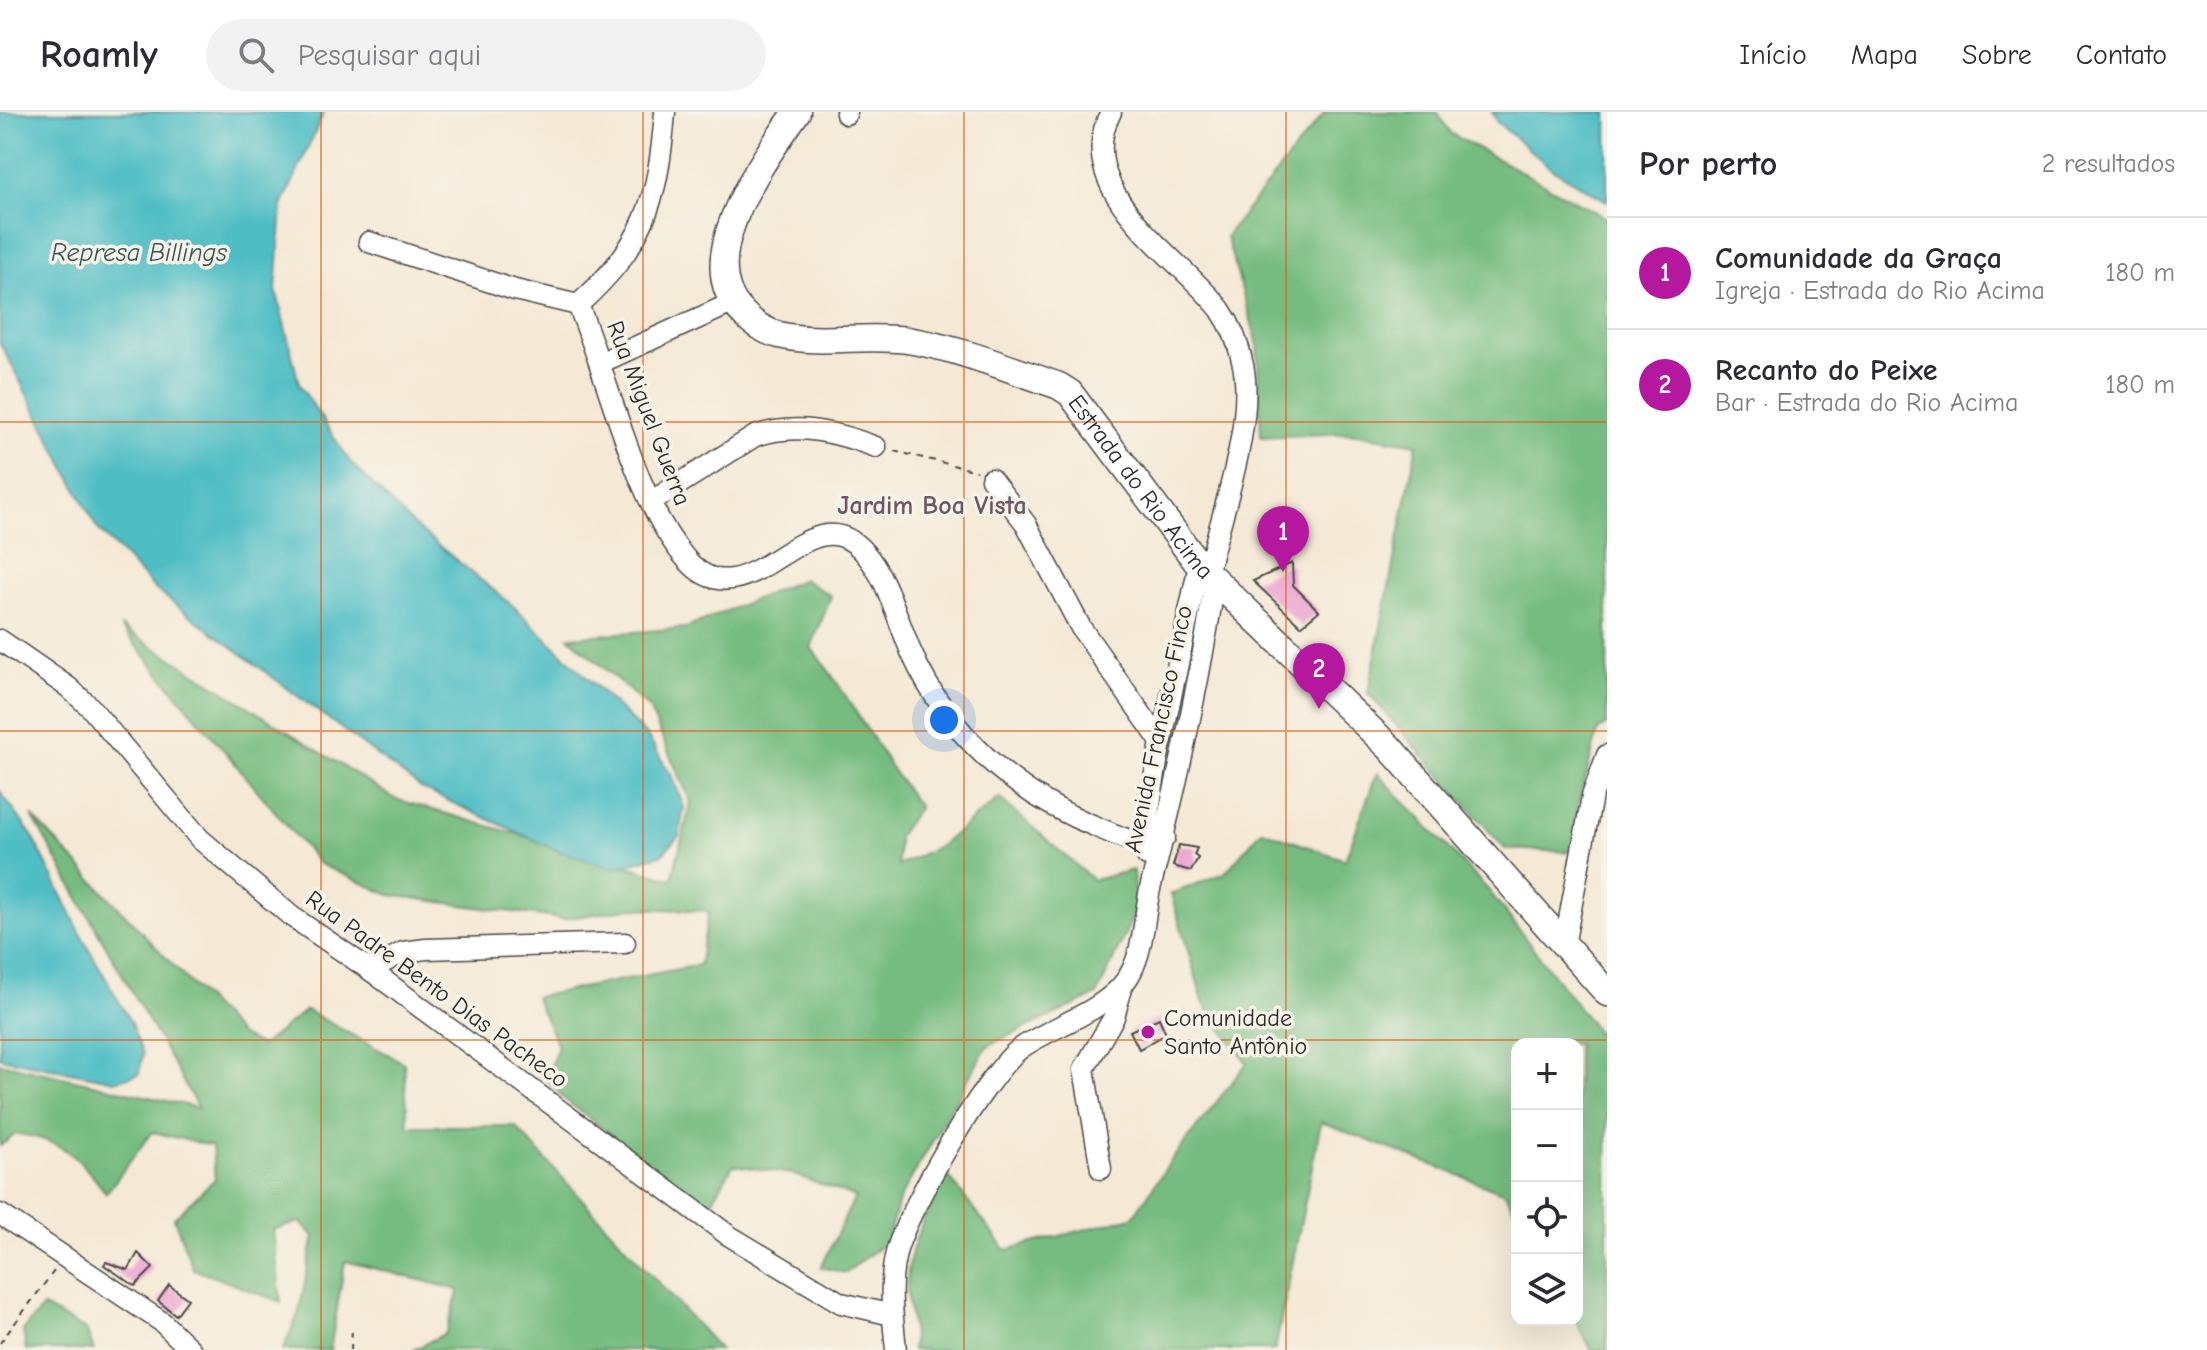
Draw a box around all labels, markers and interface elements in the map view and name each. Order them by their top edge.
search box [206,19,766,91]
text: Roamly [40,33,158,77]
icon: search [234,33,278,77]
text: Pesquisar aqui [298,38,481,73]
text: Início [1739,39,1807,71]
text: Mapa [1851,39,1918,71]
text: Sobre [1962,39,2032,71]
text: Contato [2076,39,2167,71]
text: Por perto [1639,144,1777,184]
text: 2 resultados [2042,149,2175,179]
water label: Represa Billings [51,238,227,268]
text: Comunidade da Graça [1715,241,2002,276]
text: 1 [1660,258,1670,288]
text: 180 m [2105,258,2175,288]
text: Igreja · Estrada do Rio Acima [1715,276,2045,306]
street label: Rua Miguel Guerra [601,317,697,509]
text: Recanto do Peixe [1715,353,1937,388]
text: 2 [1659,370,1671,400]
text: 180 m [2105,370,2175,400]
text: Bar · Estrada do Rio Acima [1715,388,2018,418]
street label: Estrada do Rio Acima [1062,389,1219,585]
district label: Jardim Boa Vista [837,491,1027,521]
pin: 1 [1257,506,1309,572]
street label: Avenida Francisco Finco [1118,603,1198,855]
pin: 2 [1293,643,1345,709]
your location [924,700,964,740]
street label: Rua Padre Bento Dias Pacheco [300,884,574,1094]
place label: Comunidade Santo Antônio [1164,1004,1307,1060]
marker: Comunidade Santo Antônio [1139,1023,1157,1041]
map controls [1511,1038,1583,1326]
button: + [1511,1038,1583,1110]
button: − [1511,1110,1583,1182]
button: locate [1511,1182,1583,1254]
button: layers [1511,1254,1583,1326]

